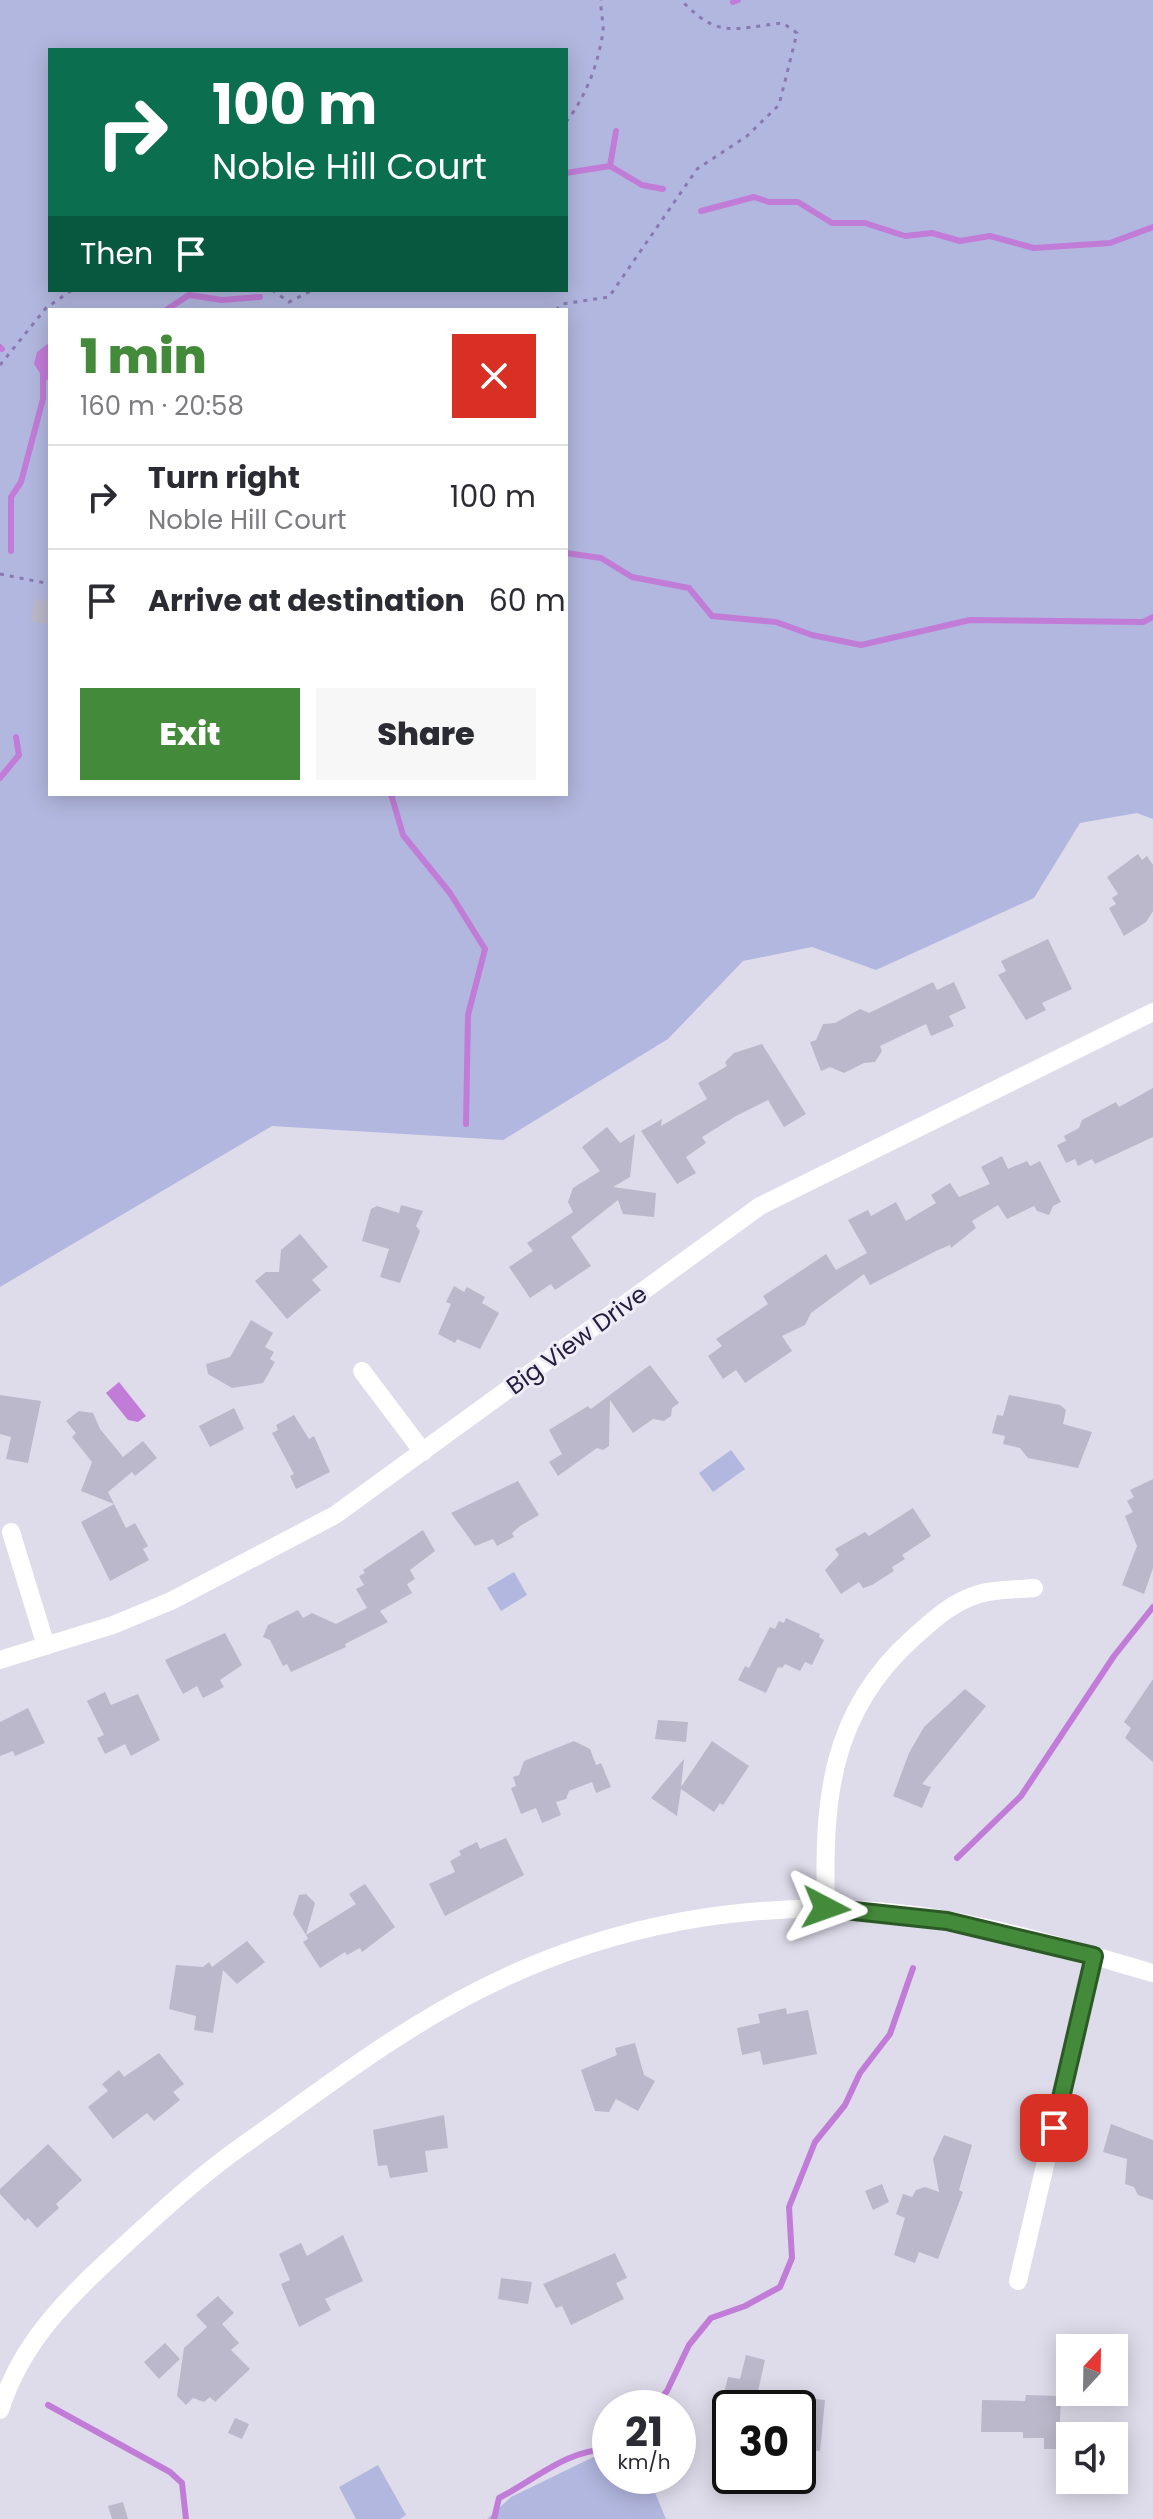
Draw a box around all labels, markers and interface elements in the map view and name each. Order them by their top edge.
text: 100 m [212,65,377,144]
icon: right [80,80,184,184]
text: Noble Hill Court [212,141,487,192]
text: Then [80,232,153,275]
icon: arrive [169,232,213,276]
text: 1 min [80,323,207,390]
button: close [452,334,536,418]
text: 160 m · 20:58 [80,388,244,424]
text: Turn right [148,456,300,499]
icon: right [80,475,124,519]
text: 100 m [450,475,536,518]
text: Noble Hill Court [148,502,347,538]
icon: arrive [80,579,124,623]
text: Arrive at destination [148,579,465,622]
text: 60 m [489,579,566,622]
button: Exit [80,688,300,780]
button: Share [316,688,536,780]
street label: Big View Drive [500,1277,654,1402]
position arrow [784,1866,868,1950]
pin [1020,2094,1088,2162]
icon: arrive [1032,2106,1076,2150]
north arrow [1056,2334,1128,2406]
map controls [1056,2334,1128,2494]
speed limit sign: 30 [712,2390,816,2494]
text: 21 [625,2404,663,2460]
button: sound [1056,2422,1128,2494]
text: km/h [617,2448,671,2476]

